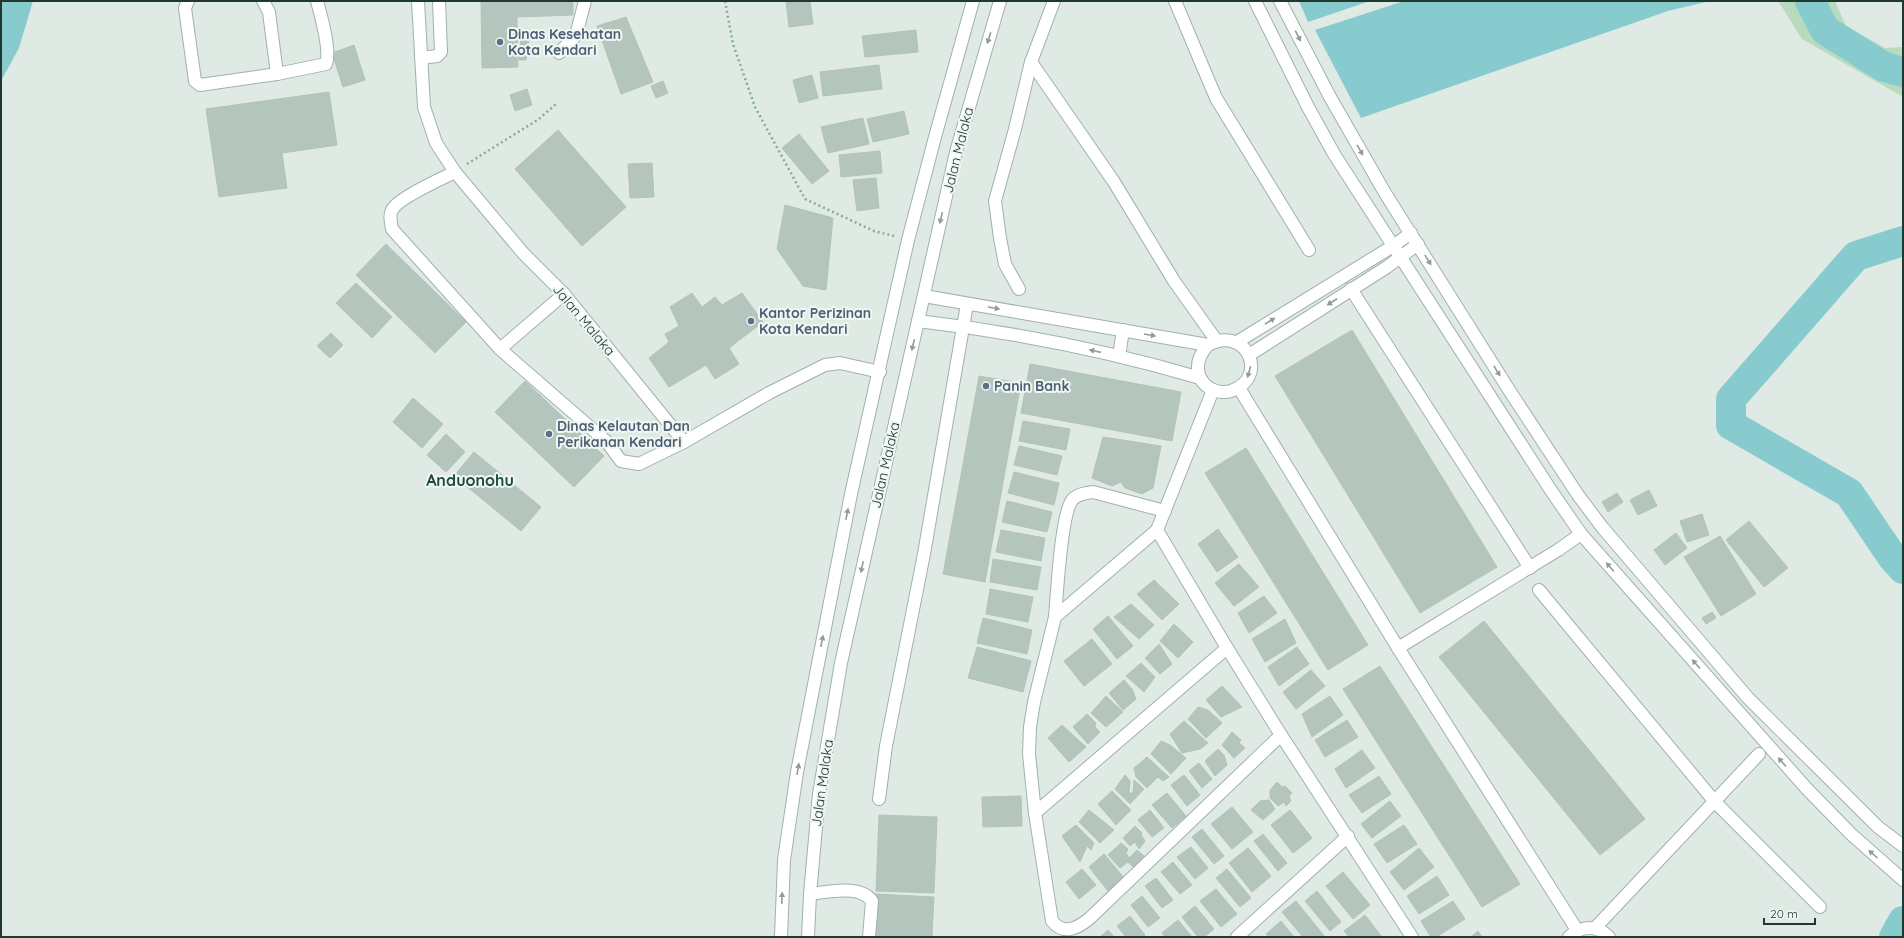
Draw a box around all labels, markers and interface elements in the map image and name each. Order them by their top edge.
place label: Dinas Kesehatan Kota Kendari [508,25,621,59]
one-way arrow [1294,30,1301,42]
one-way arrow [986,33,992,45]
marker: Dinas Kesehatan Kota Kendari [495,37,505,47]
street label: Jalan Malaka [939,105,977,195]
one-way arrow [1357,144,1364,156]
one-way arrow [938,212,944,224]
one-way arrow [1425,254,1432,266]
street label: Jalan Malaka [549,281,619,359]
one-way arrow [1327,298,1337,306]
place label: Kantor Perizinan Kota Kendari [759,304,871,338]
one-way arrow [988,306,1000,312]
marker: Kantor Perizinan Kota Kendari [746,316,756,326]
one-way arrow [1264,318,1276,325]
one-way arrow [1144,332,1156,338]
one-way arrow [909,339,915,351]
one-way arrow [1089,347,1101,353]
one-way arrow [1246,366,1252,378]
one-way arrow [1493,366,1501,376]
place label: Panin Bank [994,377,1069,395]
marker: Panin Bank [981,381,991,391]
place label: Dinas Kelautan Dan Perikanan Kendari [557,417,690,451]
street label: Jalan Malaka [866,420,904,510]
marker: Dinas Kelautan Dan Perikanan Kendari [544,429,554,439]
district label: Anduonohu [426,470,514,490]
one-way arrow [845,508,851,520]
one-way arrow [859,561,865,573]
one-way arrow [1606,562,1615,571]
one-way arrow [820,635,826,648]
one-way arrow [1691,659,1700,670]
street label: Jalan Malaka [807,738,837,828]
one-way arrow [1777,757,1786,767]
one-way arrow [795,763,801,775]
one-way arrow [1869,850,1878,859]
one-way arrow [779,892,786,904]
scale bar [1764,900,1815,926]
text: 20 m [1770,906,1798,921]

